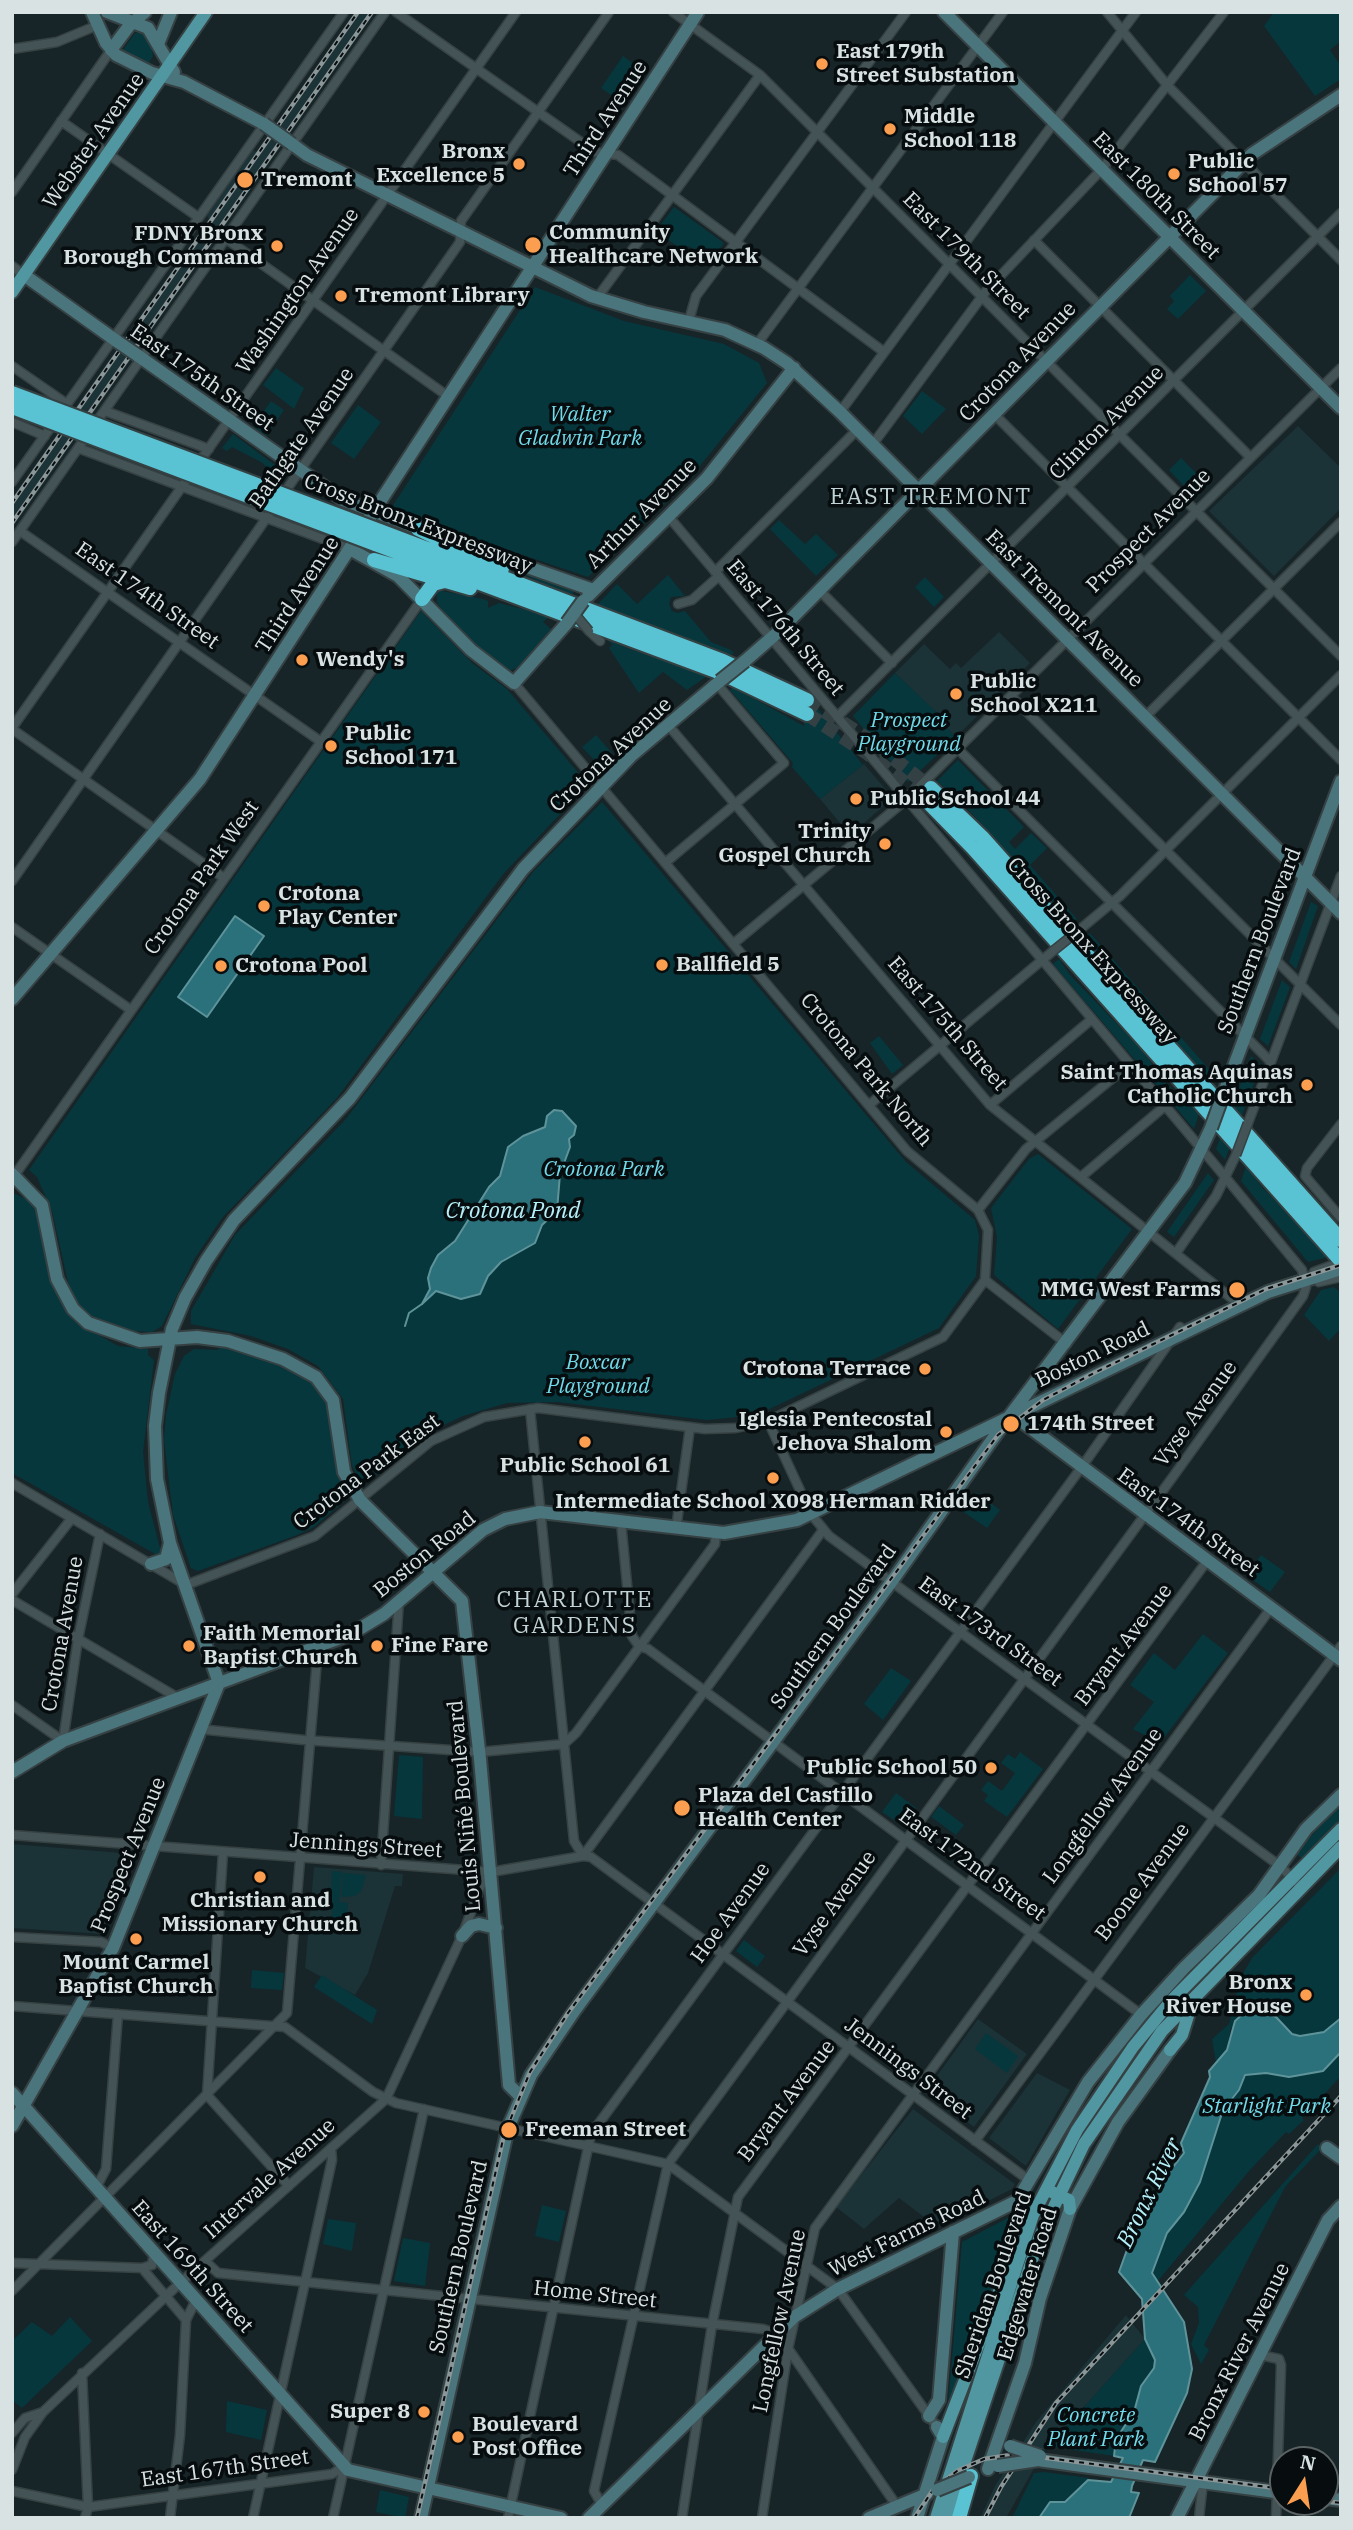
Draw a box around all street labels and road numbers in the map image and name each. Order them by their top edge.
street label: Third Avenue [559,56,653,182]
street label: Webster Avenue [38,68,150,214]
street label: East 180th Street [1087,127,1225,265]
street label: East 179th Street [897,187,1035,325]
street label: Washington Avenue [231,203,365,379]
street label: Crotona Avenue [954,297,1082,427]
street label: East 175th Street [125,319,279,437]
street label: Clinton Avenue [1045,361,1169,485]
street label: Bathgate Avenue [244,363,360,513]
street label: Arthur Avenue [582,454,702,574]
street label: Prospect Avenue [1082,464,1216,598]
street label: Cross Bronx Expressway [300,469,536,579]
street label: East Tremont Avenue [980,525,1148,693]
street label: Third Avenue [251,532,345,658]
street label: East 174th Street [70,537,224,655]
street label: East 176th Street [721,555,849,701]
street label: Crotona Avenue [545,692,677,818]
street label: Crotona Park West [139,796,265,960]
street label: Southern Boulevard [1213,844,1307,1038]
street label: Cross Bronx Expressway [1001,852,1183,1050]
street label: East 175th Street [882,952,1012,1096]
street label: Crotona Park North [795,988,937,1152]
street label: Boston Road [1032,1317,1154,1393]
street label: Vyse Avenue [1149,1356,1243,1472]
street label: Crotona Park East [289,1409,445,1535]
street label: East 174th Street [1112,1463,1264,1583]
street label: Boston Road [369,1506,481,1604]
street label: Southern Boulevard [766,1540,902,1714]
street label: Crotona Avenue [37,1554,89,1714]
street label: East 173rd Street [913,1572,1067,1692]
street label: Bryant Avenue [1070,1579,1178,1711]
street label: Louis Niñé Boulevard [443,1699,487,1913]
street label: Longfellow Avenue [1038,1723,1168,1889]
street label: Prospect Avenue [86,1774,172,1936]
street label: East 172nd Street [894,1803,1050,1927]
street label: Boone Avenue [1090,1818,1196,1946]
street label: Jennings Street [289,1828,443,1864]
street label: Vyse Avenue [788,1846,882,1962]
street label: Hoe Avenue [686,1858,776,1968]
street label: Jennings Street [839,2013,977,2125]
street label: Bryant Avenue [733,2035,841,2167]
street label: Intervale Avenue [199,2113,341,2245]
street label: Southern Boulevard [425,2158,493,2356]
street label: West Farms Road [824,2185,990,2283]
street label: Sheridan Boulevard [950,2188,1038,2382]
street label: East 169th Street [126,2196,258,2338]
street label: Edgewater Road [993,2204,1063,2364]
street label: Longfellow Avenue [748,2227,812,2415]
street label: Bronx River Avenue [1184,2259,1296,2445]
street label: Home Street [532,2276,658,2314]
street label: East 167th Street [139,2445,311,2493]

